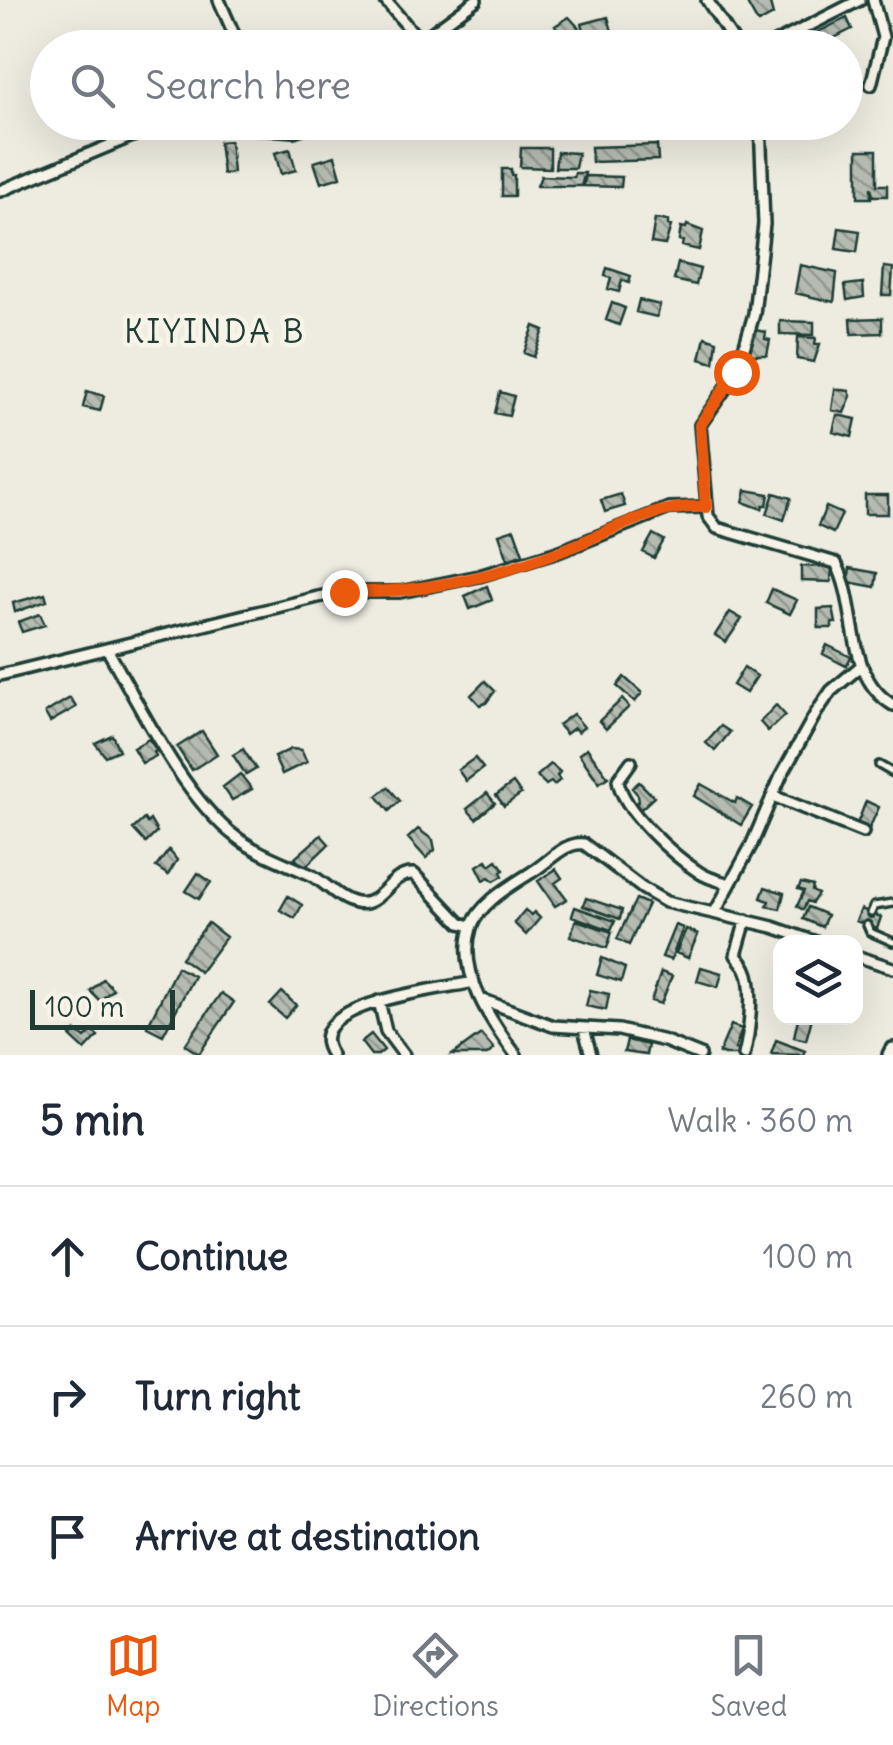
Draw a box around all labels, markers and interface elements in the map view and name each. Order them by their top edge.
search box [30,30,863,140]
icon: search [65,58,120,113]
text: Search here [145,62,351,109]
district label: KIYINDA B [124,311,306,352]
route start [714,350,760,396]
route end [322,570,368,616]
map controls [773,935,863,1025]
button: layers [773,935,863,1025]
scale bar [30,985,175,1030]
text: 100 m [45,989,124,1025]
text: 5 min [40,1094,145,1146]
text: Walk · 360 m [667,1100,853,1141]
icon: ahead [40,1229,95,1284]
text: Continue [135,1233,288,1280]
text: 100 m [763,1236,853,1277]
icon: right [40,1369,95,1424]
text: Turn right [135,1373,301,1420]
text: 260 m [760,1376,853,1417]
icon: arrive [40,1509,95,1564]
text: Arrive at destination [135,1513,480,1560]
tab: Map [106,1628,161,1724]
tab: Directions [372,1628,499,1724]
tab: Saved [710,1628,787,1724]

